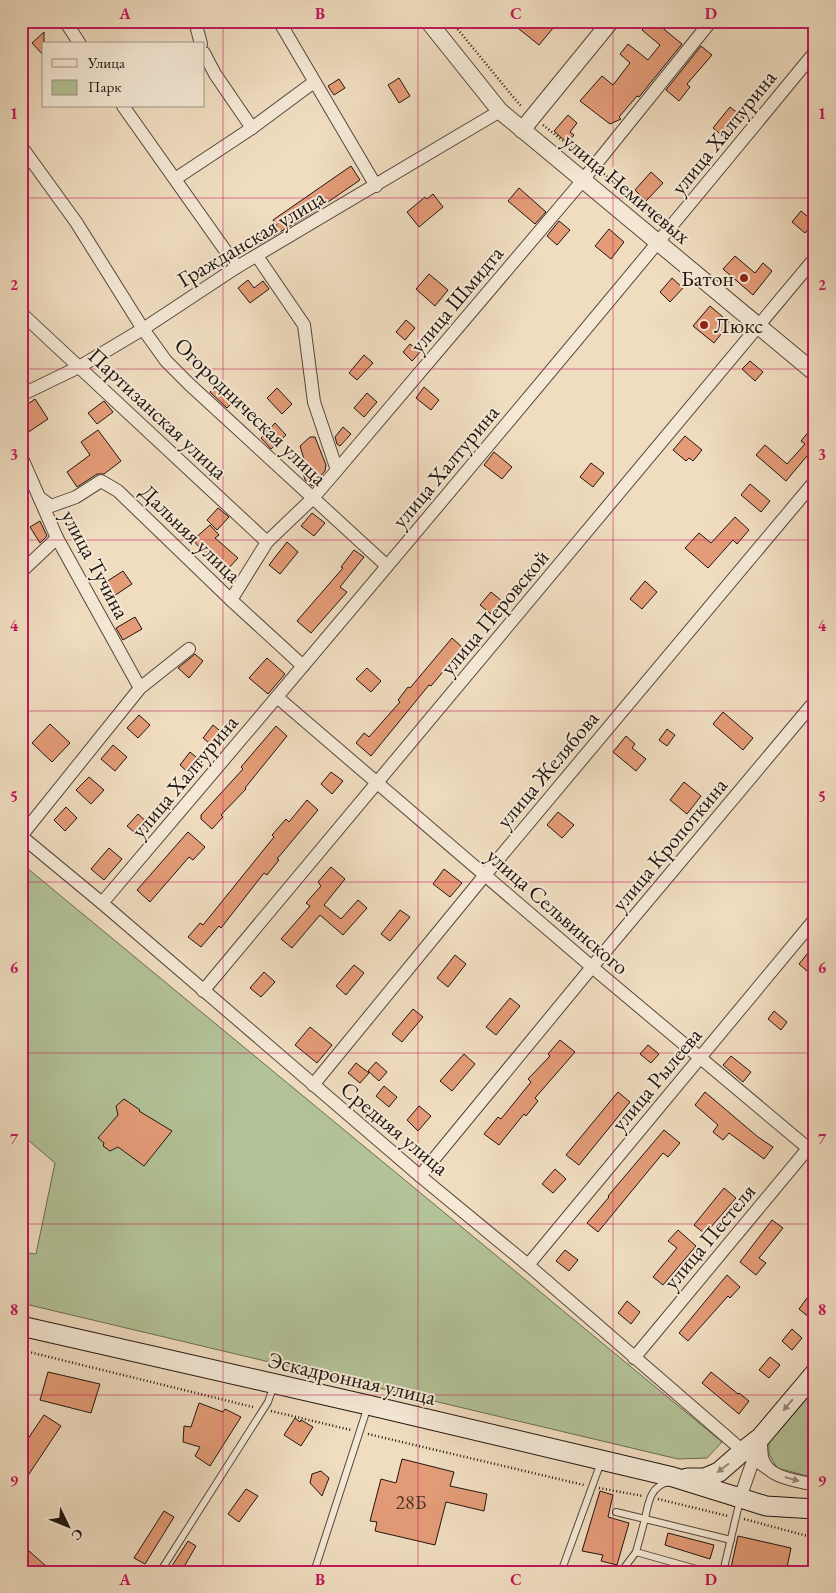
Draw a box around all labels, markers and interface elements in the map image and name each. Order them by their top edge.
text: A [118,3,131,24]
text: B [315,3,325,24]
text: C [510,3,522,24]
text: D [705,3,717,24]
legend [42,42,205,108]
text: Улица [87,53,125,72]
street label: улица Халтурина [664,64,783,201]
text: Парк [88,77,121,96]
text: 1 [10,103,18,124]
text: 1 [818,103,826,124]
street label: улица Немичевых [557,126,697,251]
street label: Гражданская улица [172,183,331,294]
street label: улица Шмидта [403,239,510,359]
place label: Батон [681,264,734,293]
marker: Батон [738,272,750,284]
text: 2 [10,274,19,295]
text: 2 [818,274,827,295]
place label: Люкс [714,311,763,340]
marker: Люкс [698,319,710,331]
street label: Огородническая улица [168,331,333,492]
street label: Партизанская улица [82,341,234,486]
street label: улица Халтурина [385,398,506,534]
text: 3 [10,444,18,465]
text: 3 [818,444,826,465]
street label: Дальняя улица [134,478,248,589]
street label: улица Тучина [55,505,137,624]
street label: улица Перовской [433,543,556,681]
text: 4 [10,615,19,636]
text: 4 [818,615,827,636]
street label: улица Желябова [490,704,605,834]
street label: улица Халтурина [124,708,245,844]
street label: улица Кропоткина [605,771,734,917]
text: 5 [10,786,18,807]
text: 5 [818,786,826,807]
street label: улица Сельвинского [480,841,635,981]
text: 6 [10,957,19,978]
text: 6 [818,957,827,978]
street label: улица Рылеева [604,1021,708,1137]
street label: Средняя улица [335,1075,455,1182]
text: 7 [10,1128,19,1149]
text: 7 [818,1128,827,1149]
street label: улица Пестеля [657,1177,762,1295]
text: 8 [10,1299,18,1320]
text: 8 [818,1299,826,1320]
street label: Эскадронная улица [265,1345,439,1412]
one-way arrow [783,1399,794,1411]
one-way arrow [716,1463,730,1473]
text: 9 [10,1470,19,1491]
text: 9 [818,1470,827,1491]
one-way arrow [784,1475,799,1483]
house number: 28Б [396,1489,427,1515]
north arrow [42,1500,92,1550]
text: С [67,1525,87,1545]
text: A [118,1569,131,1590]
text: B [315,1569,325,1590]
text: C [510,1569,522,1590]
text: D [705,1569,717,1590]

